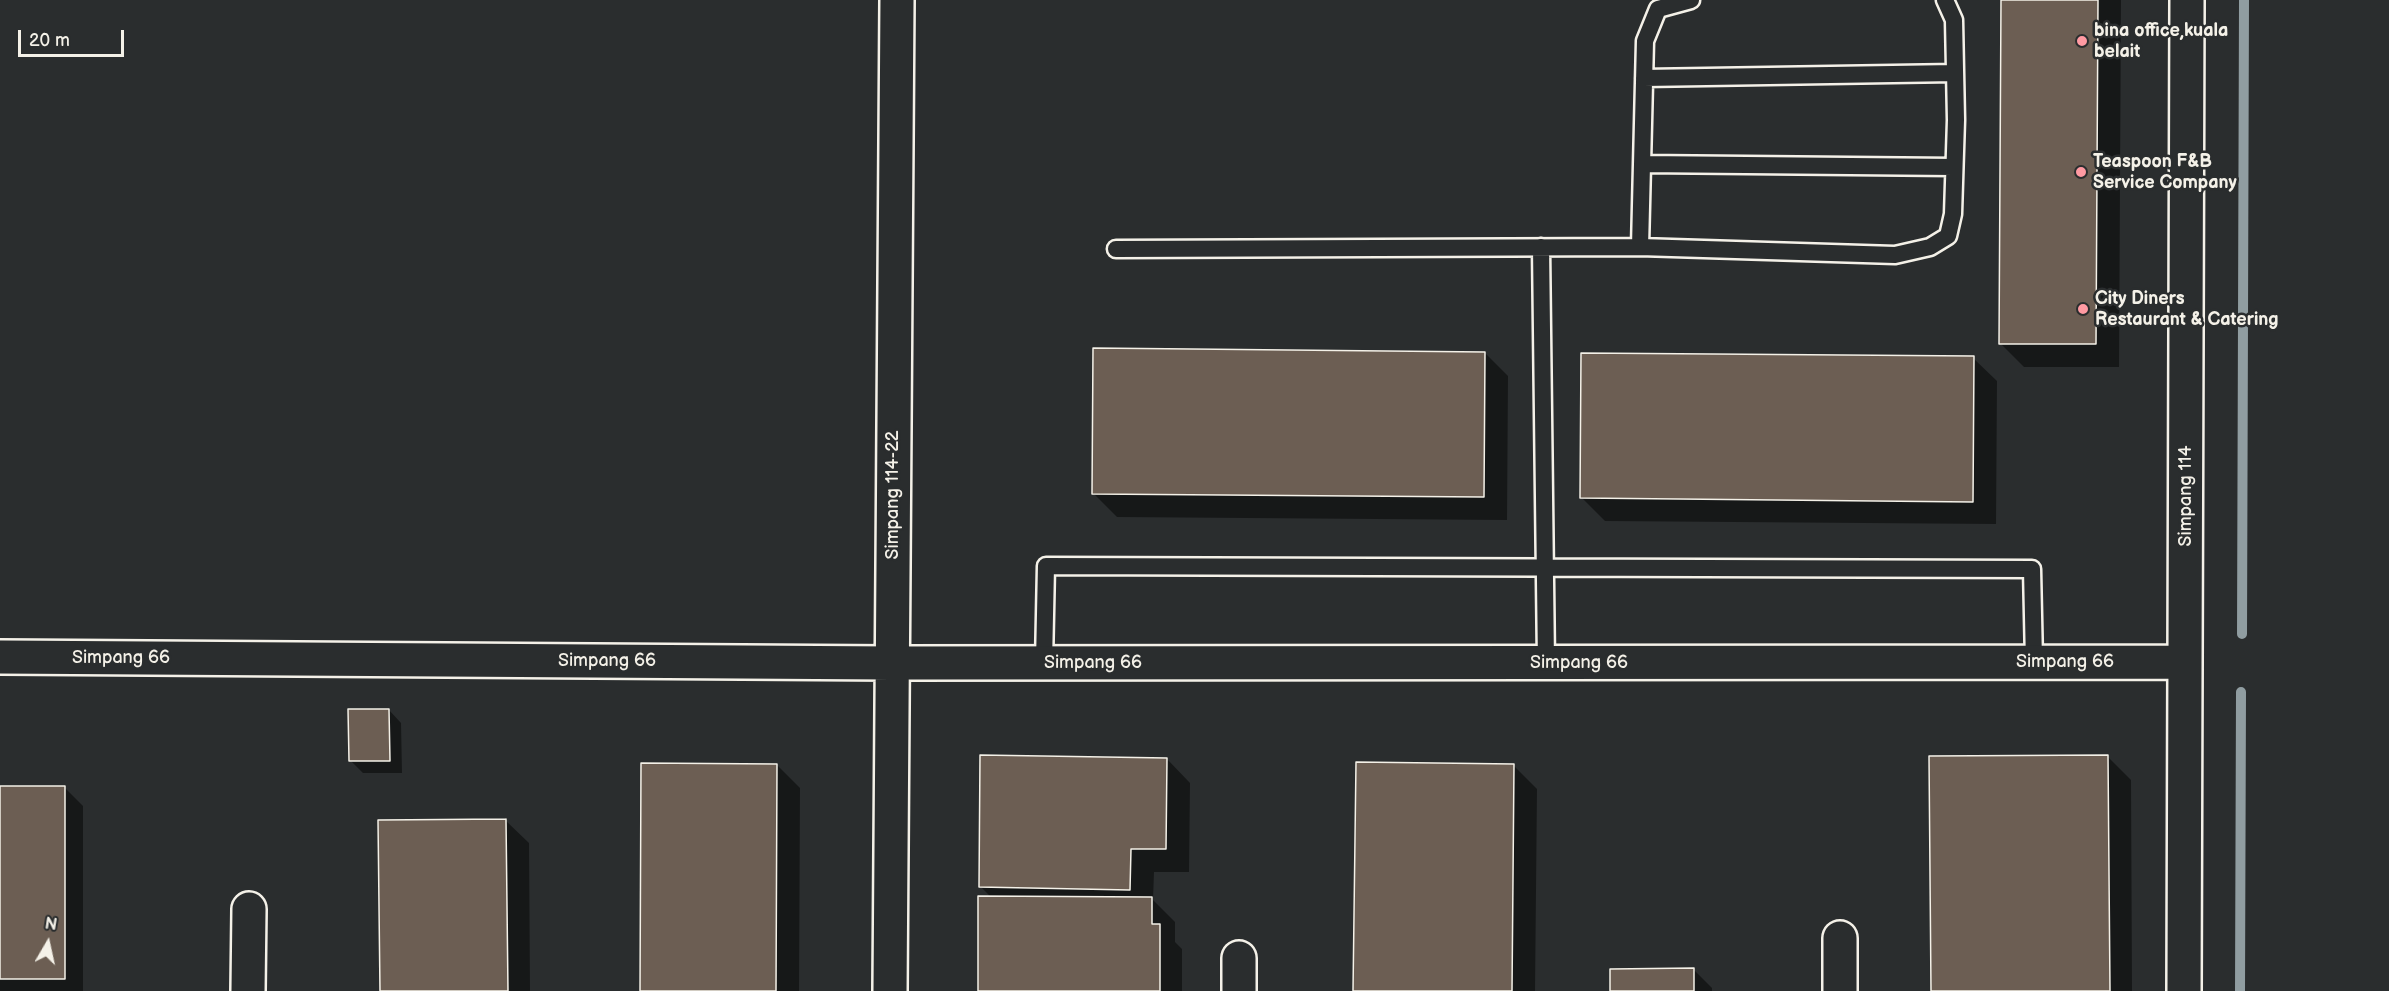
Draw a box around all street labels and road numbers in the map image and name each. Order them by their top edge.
street label: Simpang 114-22 [882,431,904,559]
street label: Simpang 114 [2175,446,2197,546]
street label: Simpang 66 [72,647,170,669]
street label: Simpang 66 [558,650,656,672]
street label: Simpang 66 [2016,651,2114,673]
street label: Simpang 66 [1044,652,1142,674]
street label: Simpang 66 [1530,652,1628,674]

